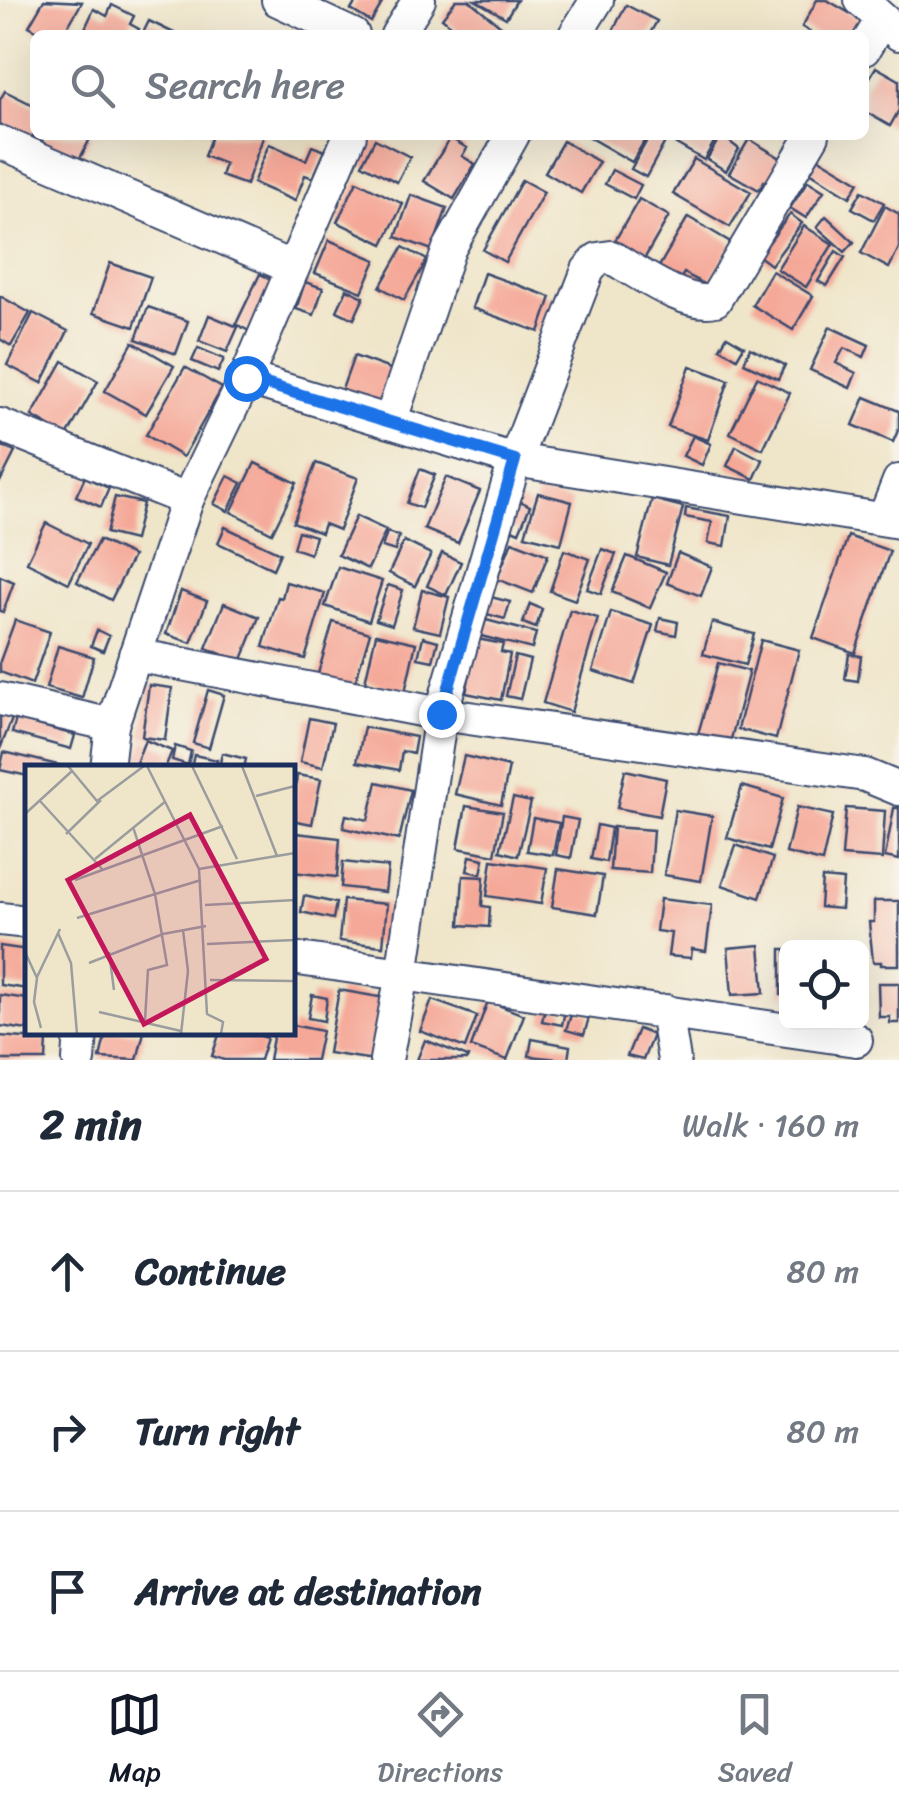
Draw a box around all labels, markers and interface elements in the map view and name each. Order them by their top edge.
search box [30,30,869,140]
text: Search here [145,52,345,119]
icon: search [65,58,120,113]
route start [224,356,270,402]
route end [419,692,465,738]
inset map [25,765,295,1035]
map controls [779,940,869,1030]
button: locate [779,940,869,1030]
text: 2 min [40,1088,142,1162]
text: Walk · 160 m [682,1097,859,1154]
text: Continue [135,1238,286,1305]
text: 80 m [787,1243,859,1300]
icon: ahead [40,1244,95,1299]
text: Turn right [135,1398,300,1465]
text: 80 m [787,1403,859,1460]
icon: right [40,1404,95,1459]
text: Arrive at destination [135,1558,482,1625]
icon: arrive [40,1564,95,1619]
tab: Map [107,1687,162,1796]
tab: Directions [377,1687,503,1796]
tab: Saved [718,1687,792,1796]

